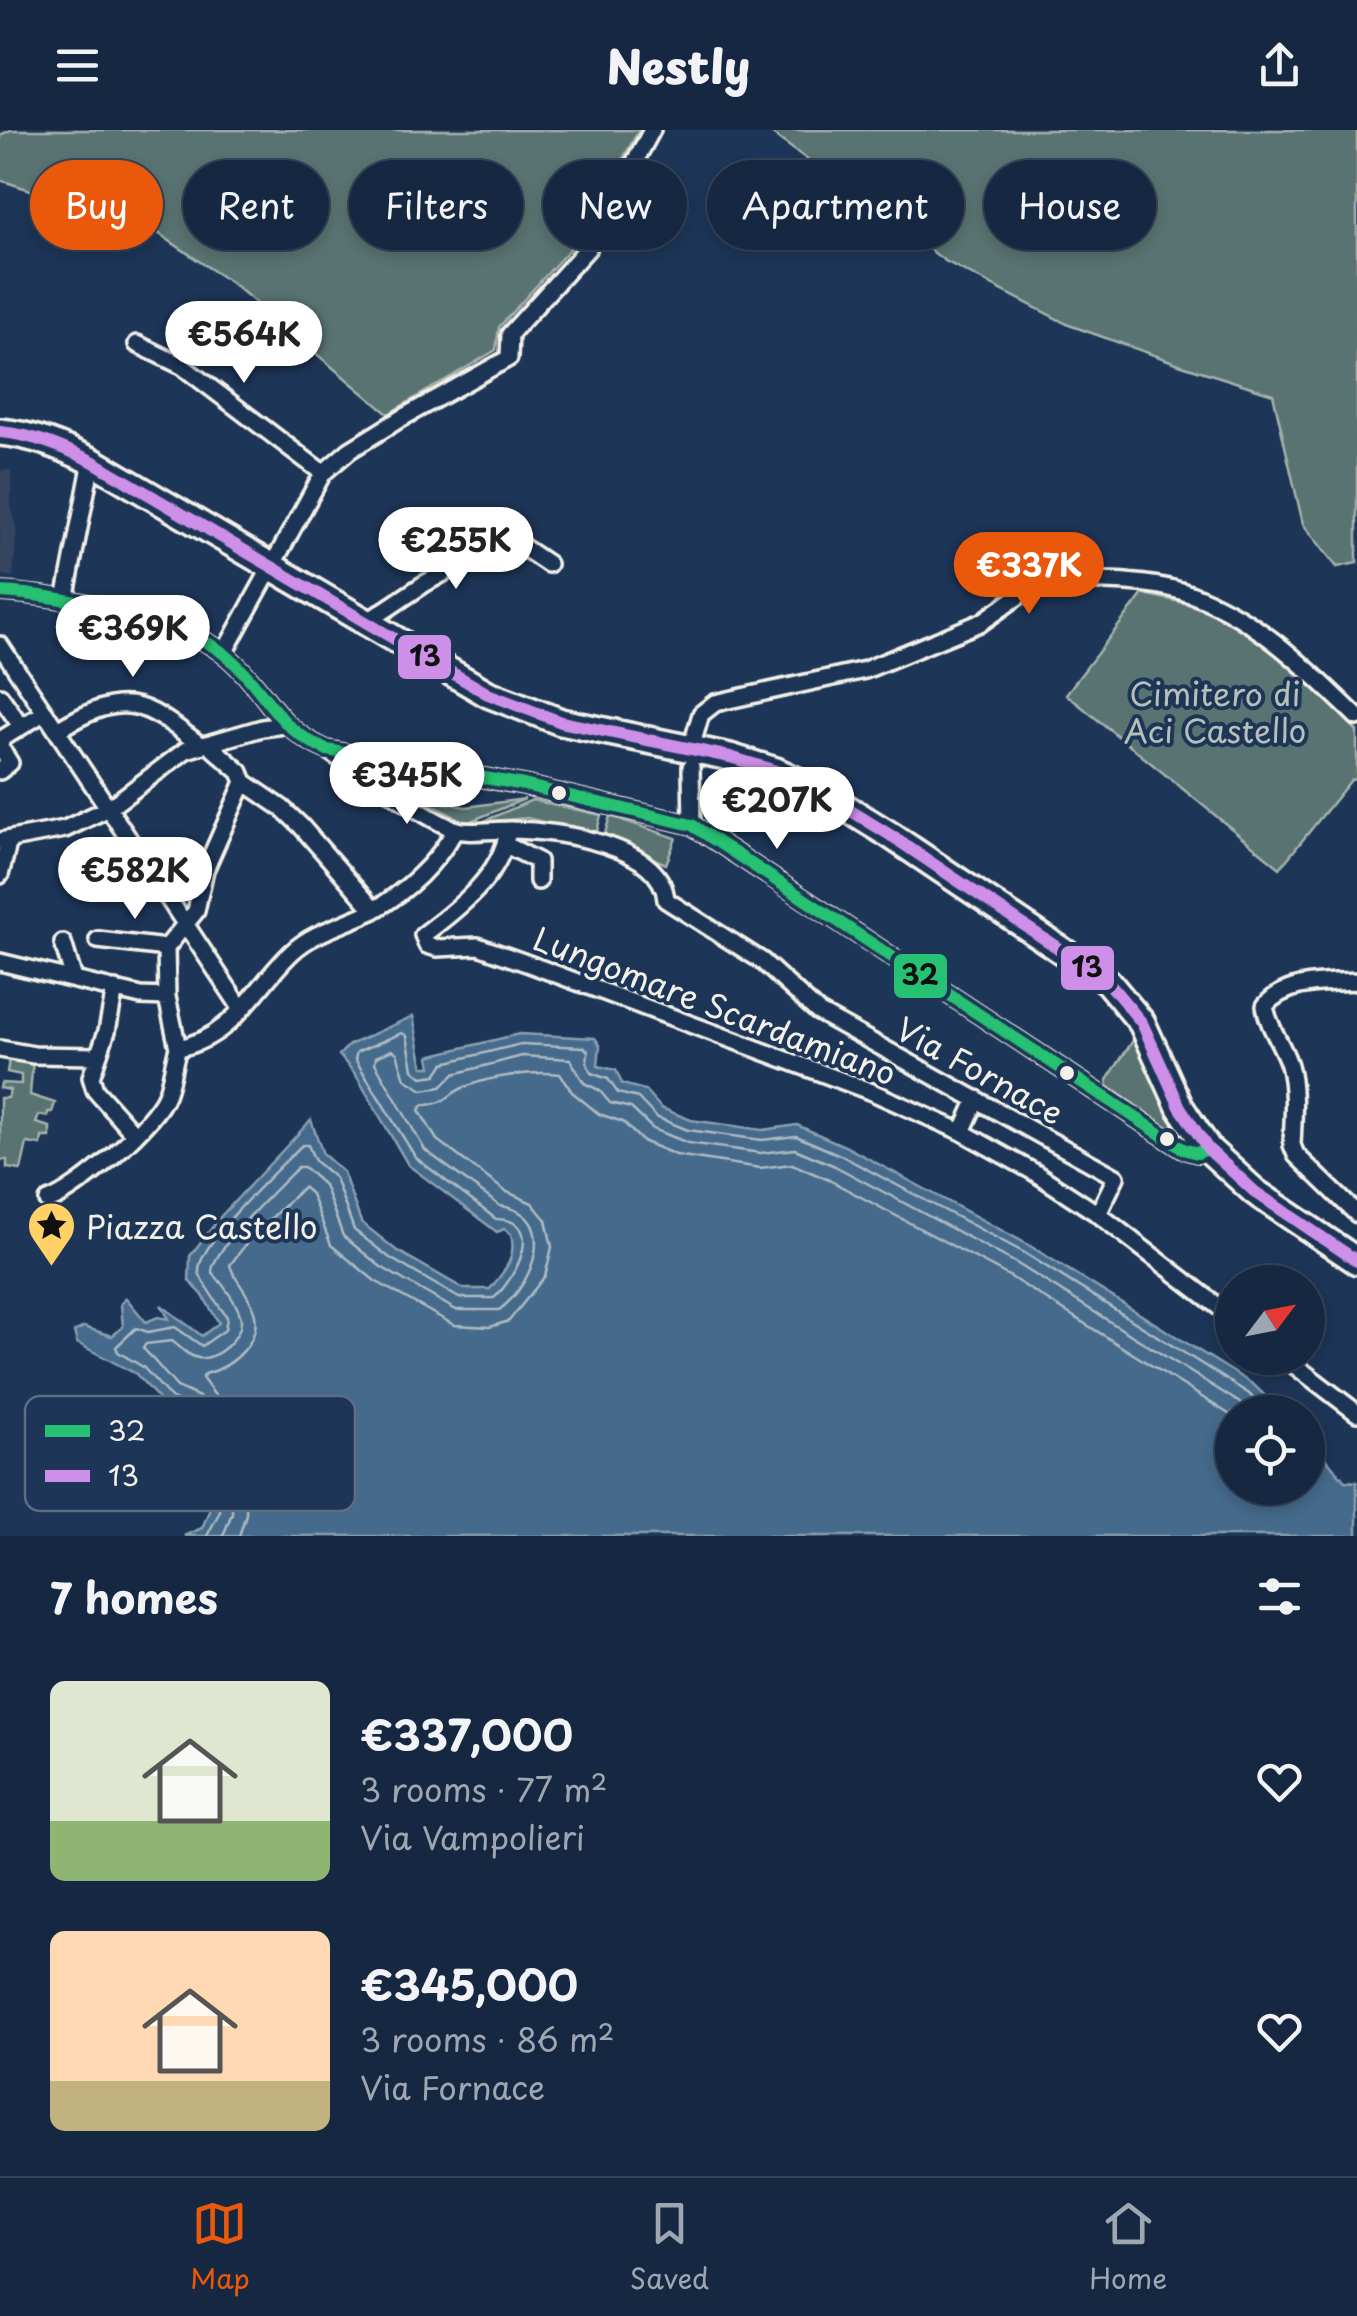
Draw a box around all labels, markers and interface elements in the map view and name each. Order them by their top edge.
text: Nestly [607,31,750,99]
icon: menu [50,38,105,93]
icon: share [1252,38,1307,93]
chip: Buy [30,160,163,250]
chip: Rent [183,160,329,250]
chip: Filters [349,160,523,250]
chip: New [543,160,687,250]
chip: Apartment [707,160,964,250]
chip: House [984,160,1156,250]
pin: €564K [174,301,314,386]
text: €564K [187,309,301,357]
pin: €255K [386,507,526,592]
text: €255K [400,515,512,563]
pin: €337K [959,532,1099,617]
text: €337K [976,540,1082,588]
pin: €369K [63,595,203,680]
text: €369K [78,603,188,651]
line badge: 13 [396,633,453,681]
text: 13 [409,633,441,676]
park label: Cimitero di Aci Castello [1124,669,1306,754]
pin: €345K [337,742,477,827]
text: €345K [351,750,463,798]
pin: €207K [707,767,847,852]
text: €207K [721,775,833,823]
unlabelled marker [549,783,569,803]
pin: €582K [65,837,205,922]
text: €582K [80,845,190,893]
street label: Lungomare Scardamiano [527,914,903,1096]
line badge: 13 [1059,944,1116,992]
text: 13 [1071,944,1103,987]
line badge: 32 [892,952,949,1000]
text: 32 [901,952,939,995]
street label: Via Fornace [887,1004,1073,1136]
unlabelled marker [1057,1063,1077,1083]
unlabelled marker [1157,1129,1177,1149]
place icon: Piazza Castello [25,1200,77,1268]
place label: Piazza Castello [86,1202,318,1250]
north arrow [1215,1265,1325,1375]
map controls [1215,1265,1325,1505]
button: locate [1215,1395,1325,1505]
legend [25,1396,355,1511]
text: 32 [108,1408,146,1451]
text: 13 [108,1453,139,1496]
text: 7 homes [50,1565,218,1628]
icon: filters [1252,1569,1307,1624]
text: €337,000 [360,1702,573,1765]
icon: home [130,1721,250,1841]
icon: heart [1252,1754,1307,1809]
text: 3 rooms · 77 m² [360,1765,608,1813]
text: Via Vampolieri [360,1813,585,1861]
text: €345,000 [360,1952,578,2015]
icon: home [130,1971,250,2091]
icon: heart [1252,2004,1307,2059]
text: 3 rooms · 86 m² [360,2015,615,2063]
text: Via Fornace [360,2063,545,2111]
tab: Map [190,2196,250,2299]
tab: Saved [630,2196,709,2299]
tab: Home [1089,2196,1167,2299]

